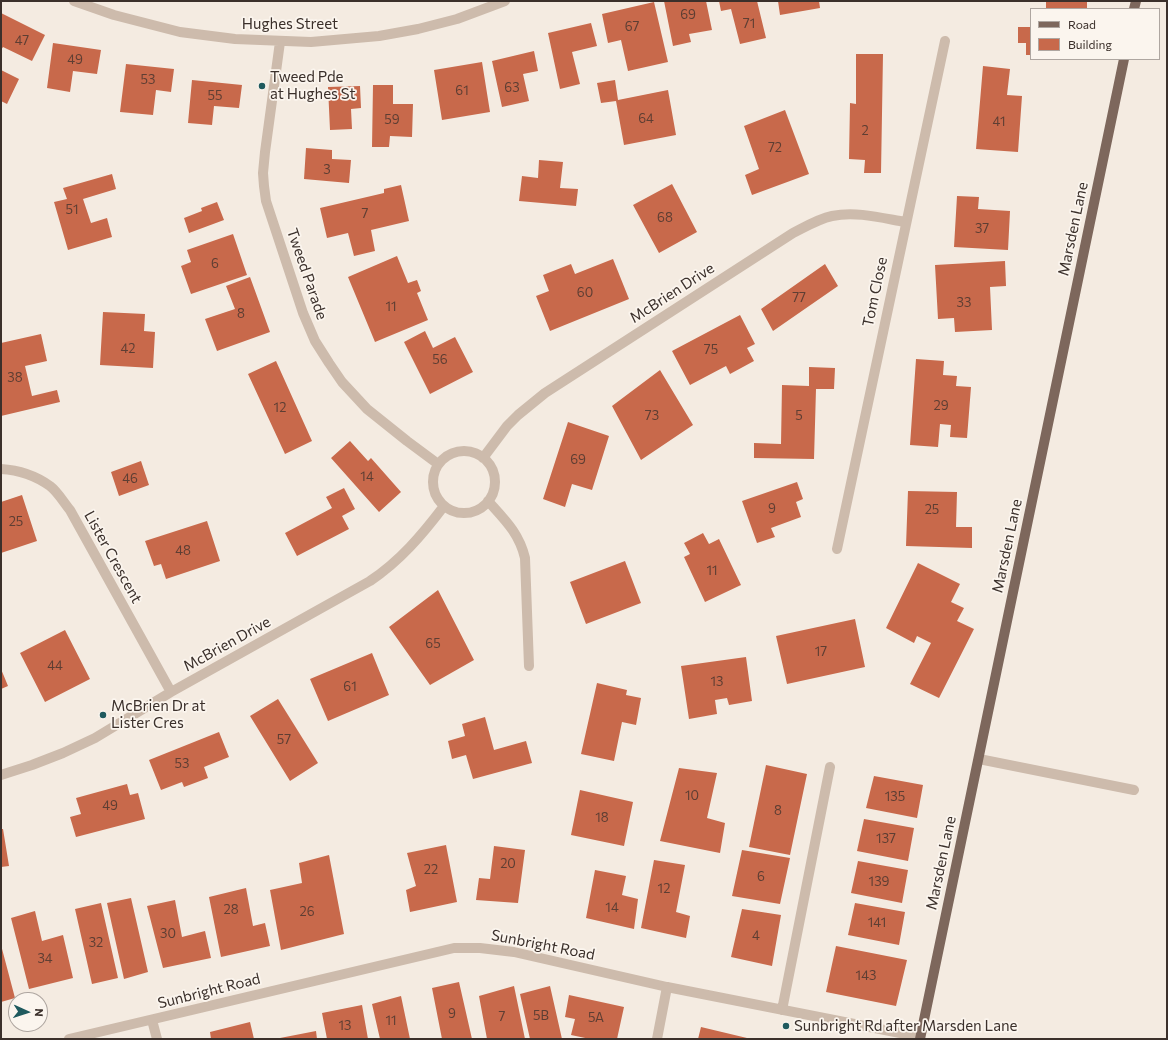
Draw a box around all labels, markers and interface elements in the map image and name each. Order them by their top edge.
house number: 69 [680,7,696,23]
legend [1030,8,1160,60]
street label: Hughes Street [242,15,338,33]
house number: 71 [743,16,755,32]
text: Road [1068,17,1096,31]
house number: 67 [625,19,639,35]
house number: 47 [15,33,29,49]
text: Building [1068,37,1112,51]
house number: 49 [67,52,83,68]
place label: Tweed Pde at Hughes St [270,68,356,103]
house number: 53 [141,72,155,88]
house number: 63 [504,80,520,96]
marker: Tweed Pde at Hughes St [257,81,267,91]
house number: 61 [455,83,469,99]
house number: 55 [208,88,222,104]
house number: 64 [638,111,654,127]
house number: 59 [384,112,400,128]
house number: 41 [993,114,1005,130]
house number: 2 [861,123,869,139]
house number: 72 [768,140,782,156]
house number: 3 [323,162,331,178]
street label: Marsden Lane [1054,180,1092,278]
house number: 51 [65,202,79,218]
house number: 7 [362,206,368,222]
house number: 68 [657,210,673,226]
house number: 37 [975,221,989,237]
street label: Tweed Parade [283,226,331,322]
street label: Tom Close [859,255,891,329]
house number: 6 [211,256,219,272]
street label: McBrien Drive [626,259,718,327]
house number: 60 [577,285,593,301]
house number: 77 [792,290,806,306]
house number: 33 [957,295,971,311]
house number: 11 [385,299,397,315]
house number: 8 [237,306,245,322]
house number: 42 [121,341,135,357]
house number: 75 [704,342,718,358]
house number: 56 [432,352,448,368]
house number: 38 [7,370,23,386]
house number: 29 [933,398,949,414]
house number: 12 [274,400,286,416]
house number: 73 [645,408,659,424]
house number: 5 [795,408,803,424]
house number: 69 [570,452,586,468]
house number: 14 [360,469,374,485]
house number: 46 [122,471,138,487]
street label: Marsden Lane [988,497,1026,595]
house number: 9 [768,501,776,517]
house number: 25 [925,502,939,518]
street label: Lister Crescent [80,508,146,606]
house number: 25 [9,514,23,530]
house number: 48 [175,543,191,559]
house number: 11 [706,563,718,579]
street label: McBrien Drive [180,613,274,675]
house number: 65 [425,636,441,652]
house number: 17 [815,644,827,660]
house number: 44 [47,658,63,674]
house number: 13 [711,674,723,690]
house number: 61 [343,679,357,695]
place label: McBrien Dr at Lister Cres [111,697,206,732]
marker: McBrien Dr at Lister Cres [98,710,108,720]
house number: 57 [277,732,291,748]
house number: 53 [175,756,189,772]
house number: 10 [685,788,699,804]
house number: 135 [885,789,905,805]
house number: 49 [102,798,118,814]
house number: 8 [774,803,782,819]
house number: 18 [595,810,609,826]
street label: Marsden Lane [922,814,960,912]
house number: 137 [876,831,896,847]
house number: 20 [500,856,516,872]
house number: 22 [424,862,438,878]
house number: 6 [757,869,765,885]
house number: 139 [869,874,889,890]
house number: 12 [658,881,670,897]
house number: 14 [605,900,619,916]
house number: 28 [223,902,239,918]
house number: 26 [299,904,315,920]
house number: 141 [868,915,886,931]
house number: 30 [160,926,176,942]
street label: Sunbright Road [490,926,596,964]
house number: 4 [752,928,760,944]
house number: 32 [89,935,103,951]
house number: 34 [37,951,53,967]
house number: 143 [856,968,876,984]
street label: Sunbright Road [156,970,262,1012]
north arrow [8,992,48,1032]
house number: 9 [448,1006,456,1022]
text: N [33,1008,46,1017]
house number: 5B [533,1008,549,1024]
house number: 7 [499,1009,505,1025]
house number: 5A [588,1010,604,1026]
house number: 11 [385,1013,397,1029]
place label: Sunbright Rd after Marsden Lane [794,1017,1018,1035]
house number: 13 [339,1018,351,1034]
marker: Sunbright Rd after Marsden Lane [781,1021,791,1031]

